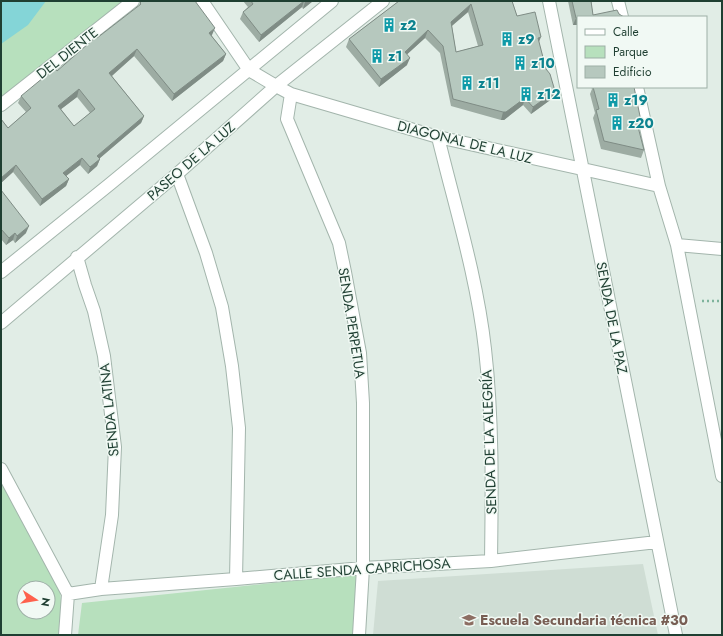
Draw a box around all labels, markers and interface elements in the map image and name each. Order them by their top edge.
place label: z2 [400,15,417,35]
legend [577,16,707,88]
building icon: z2 [381,17,397,33]
street label: DEL DIENTE [32,23,102,83]
text: Calle [613,23,639,41]
place label: z9 [518,29,535,49]
building icon: z9 [499,31,515,47]
text: Parque [613,43,648,61]
place label: z1 [388,46,402,66]
building icon: z1 [369,48,385,64]
place label: z10 [531,53,555,73]
building icon: z10 [512,55,528,71]
text: Edificio [613,63,652,81]
place label: z11 [478,73,500,93]
building icon: z11 [459,75,475,91]
place label: z12 [537,84,561,104]
building icon: z12 [518,86,534,102]
place label: z19 [624,90,648,110]
building icon: z19 [605,92,621,108]
place label: z20 [628,113,654,133]
building icon: z20 [609,115,625,131]
street label: DIAGONAL DE LA LUZ [395,116,535,169]
street label: PASEO DE LA LUZ [143,117,240,205]
street label: SENDA DE LA PAZ [591,260,633,376]
street label: SENDA PERPETUA [333,266,371,381]
street label: SENDA LATINA [94,362,124,458]
street label: SENDA DE LA ALEGRÍA [476,368,502,515]
street label: CALLE SENDA CAPRICHOSA [273,553,452,585]
north arrow [16,580,56,620]
text: N [37,596,55,608]
place label: Escuela Secundaria técnica #30 [480,610,688,630]
school or university icon: Escuela Secundaria técnica #30 [461,612,477,628]

